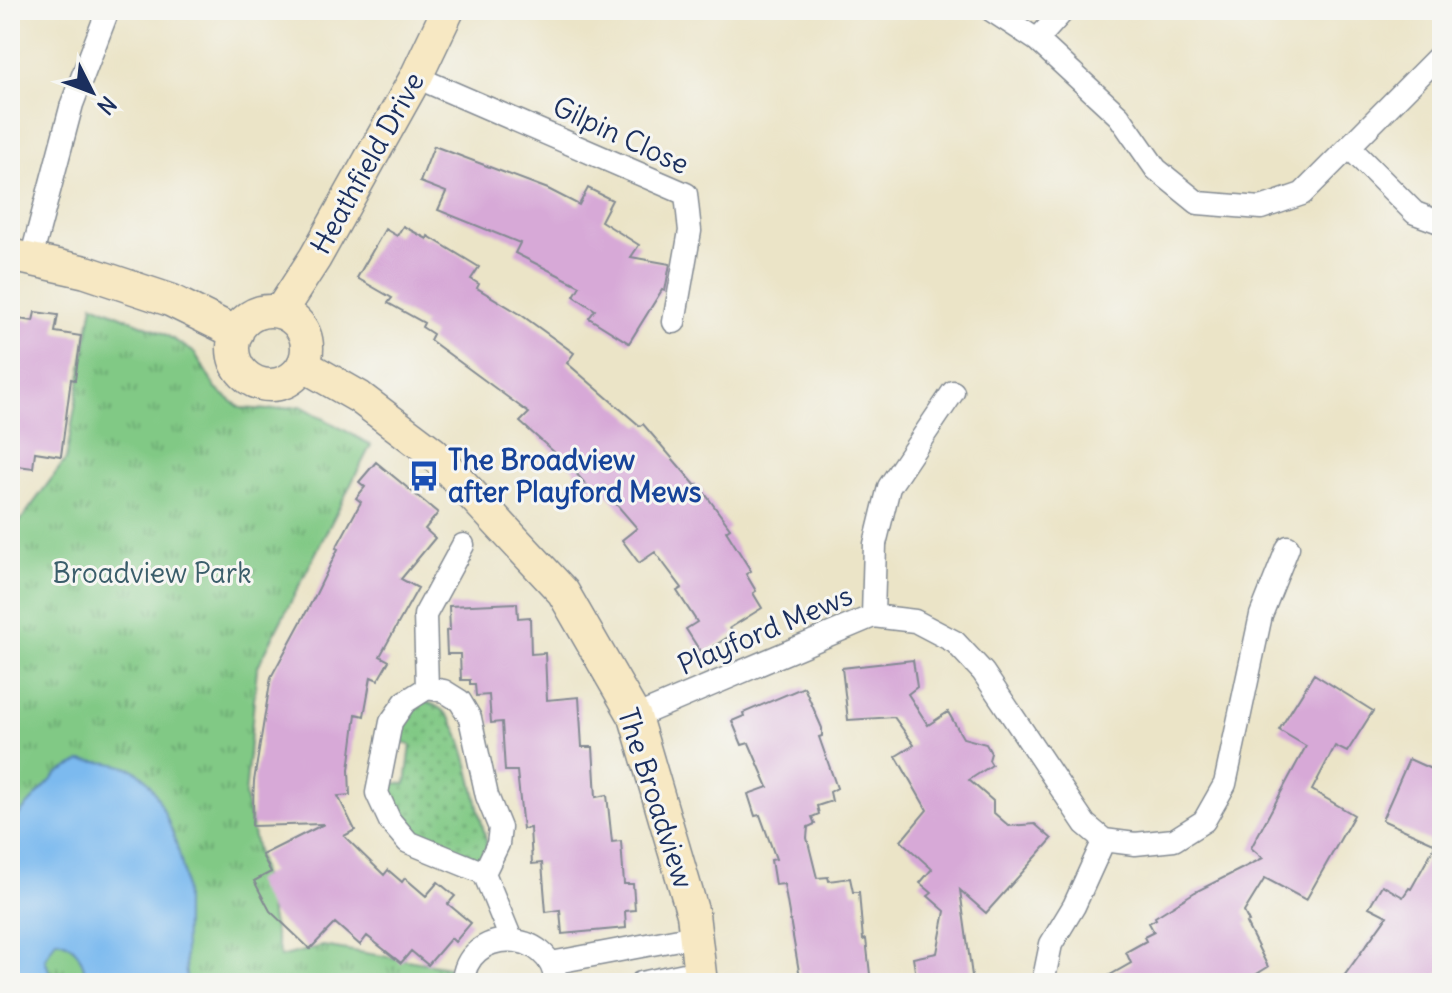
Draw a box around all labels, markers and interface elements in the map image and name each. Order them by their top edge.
north arrow [52,52,132,132]
street label: Heathfield Drive [302,66,432,260]
street label: Gilpin Close [547,88,695,182]
text: N [91,90,122,120]
place label: The Broadview after Playford Mews [448,442,702,510]
bus stop icon: The Broadview after Playford Mews [407,459,441,493]
park label: Broadview Park [52,555,252,591]
street label: Playford Mews [672,577,858,683]
street label: The Broadview [610,703,702,893]

